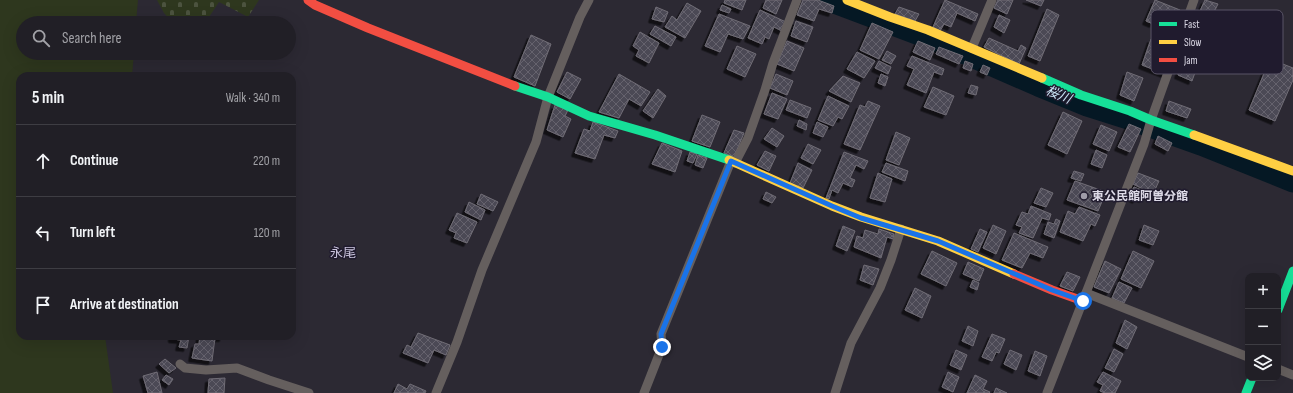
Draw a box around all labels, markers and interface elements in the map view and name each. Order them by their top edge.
legend [1151,10,1283,74]
search box [16,16,296,60]
text: Fast [1184,18,1200,31]
icon: search [30,27,52,49]
text: Search here [62,29,122,48]
text: Slow [1184,36,1201,49]
text: Jam [1183,54,1198,67]
water label: 桜川 [1044,82,1076,108]
text: 5 min [32,88,64,108]
text: Walk · 340 m [226,90,280,106]
icon: ahead [32,150,54,172]
text: Continue [70,151,119,170]
text: 220 m [253,153,280,169]
place label: 東公民館阿曽分館 [1092,189,1188,204]
marker: 東公民館阿曽分館 [1079,191,1089,201]
icon: left [32,222,54,244]
text: Turn left [70,223,115,242]
text: 120 m [254,225,280,241]
district label: 永尾 [330,245,356,261]
map controls [1245,273,1281,381]
button: + [1245,273,1281,309]
route start [1074,292,1092,310]
icon: arrive [32,294,54,316]
text: Arrive at destination [70,295,179,314]
button: − [1245,309,1281,345]
route end [653,338,671,356]
button: layers [1245,345,1281,381]

